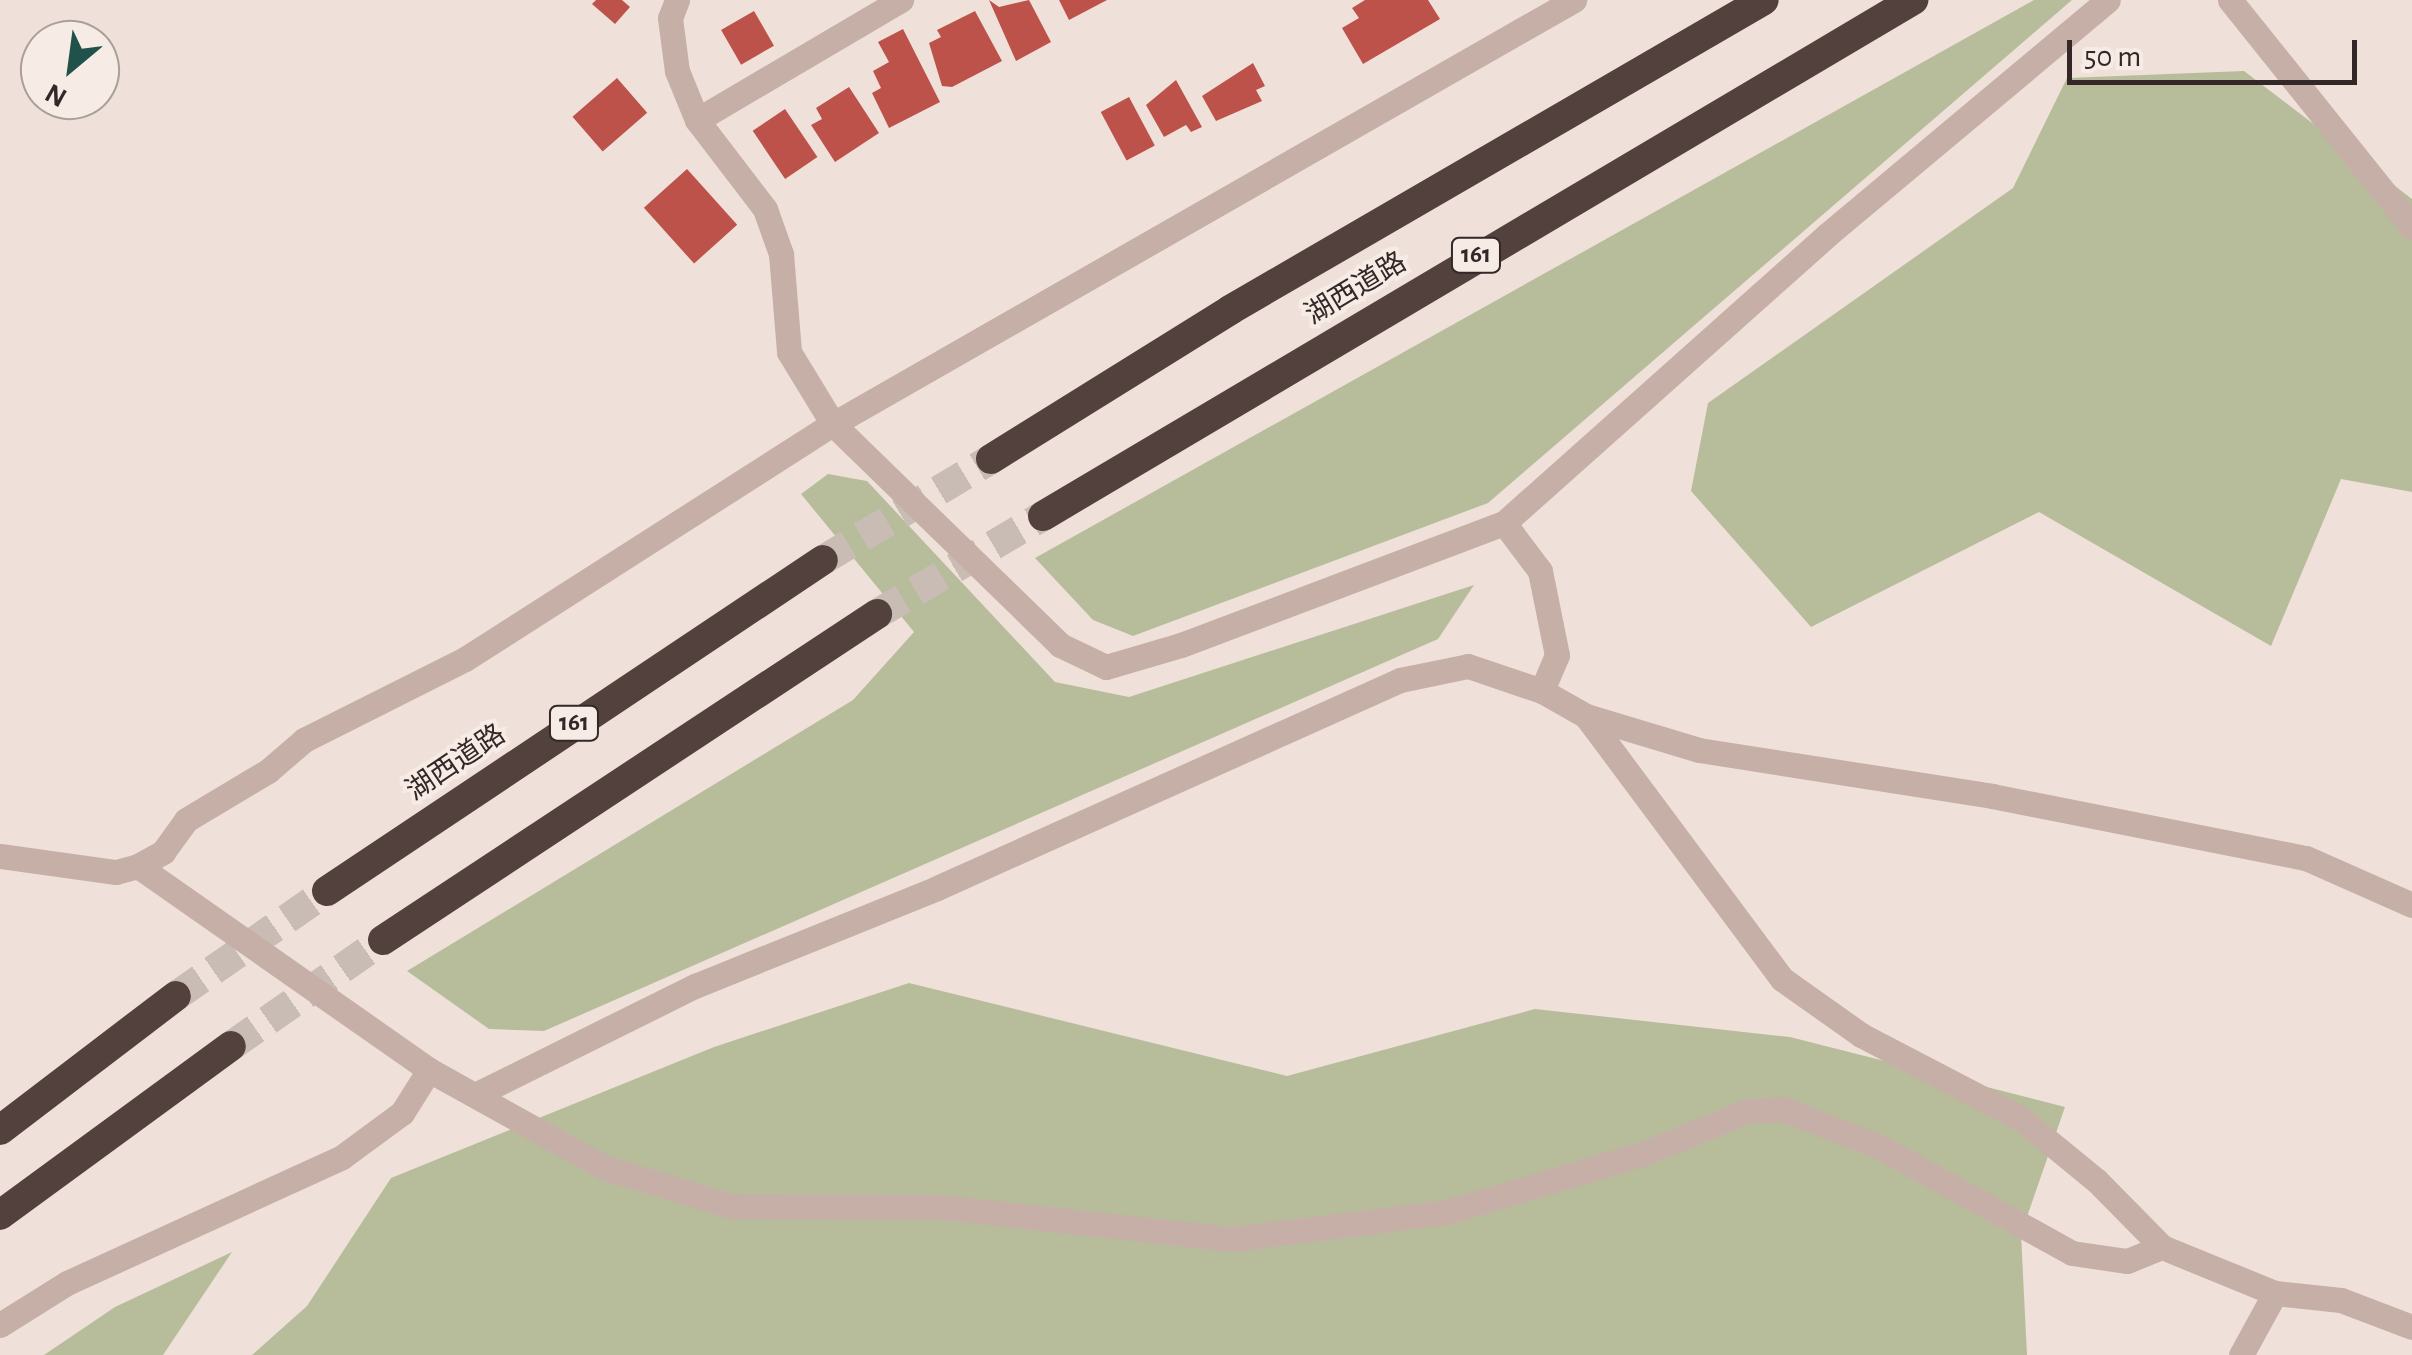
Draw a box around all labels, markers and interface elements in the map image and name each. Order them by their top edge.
north arrow [20,20,120,120]
scale bar [2072,20,2362,82]
text: 50 m [2084,42,2141,72]
text: N [41,78,72,111]
road number: 161 [1448,235,1504,275]
street label: 湖西道路 [1299,246,1413,332]
road number: 161 [546,703,602,743]
street label: 湖西道路 [400,718,512,808]

